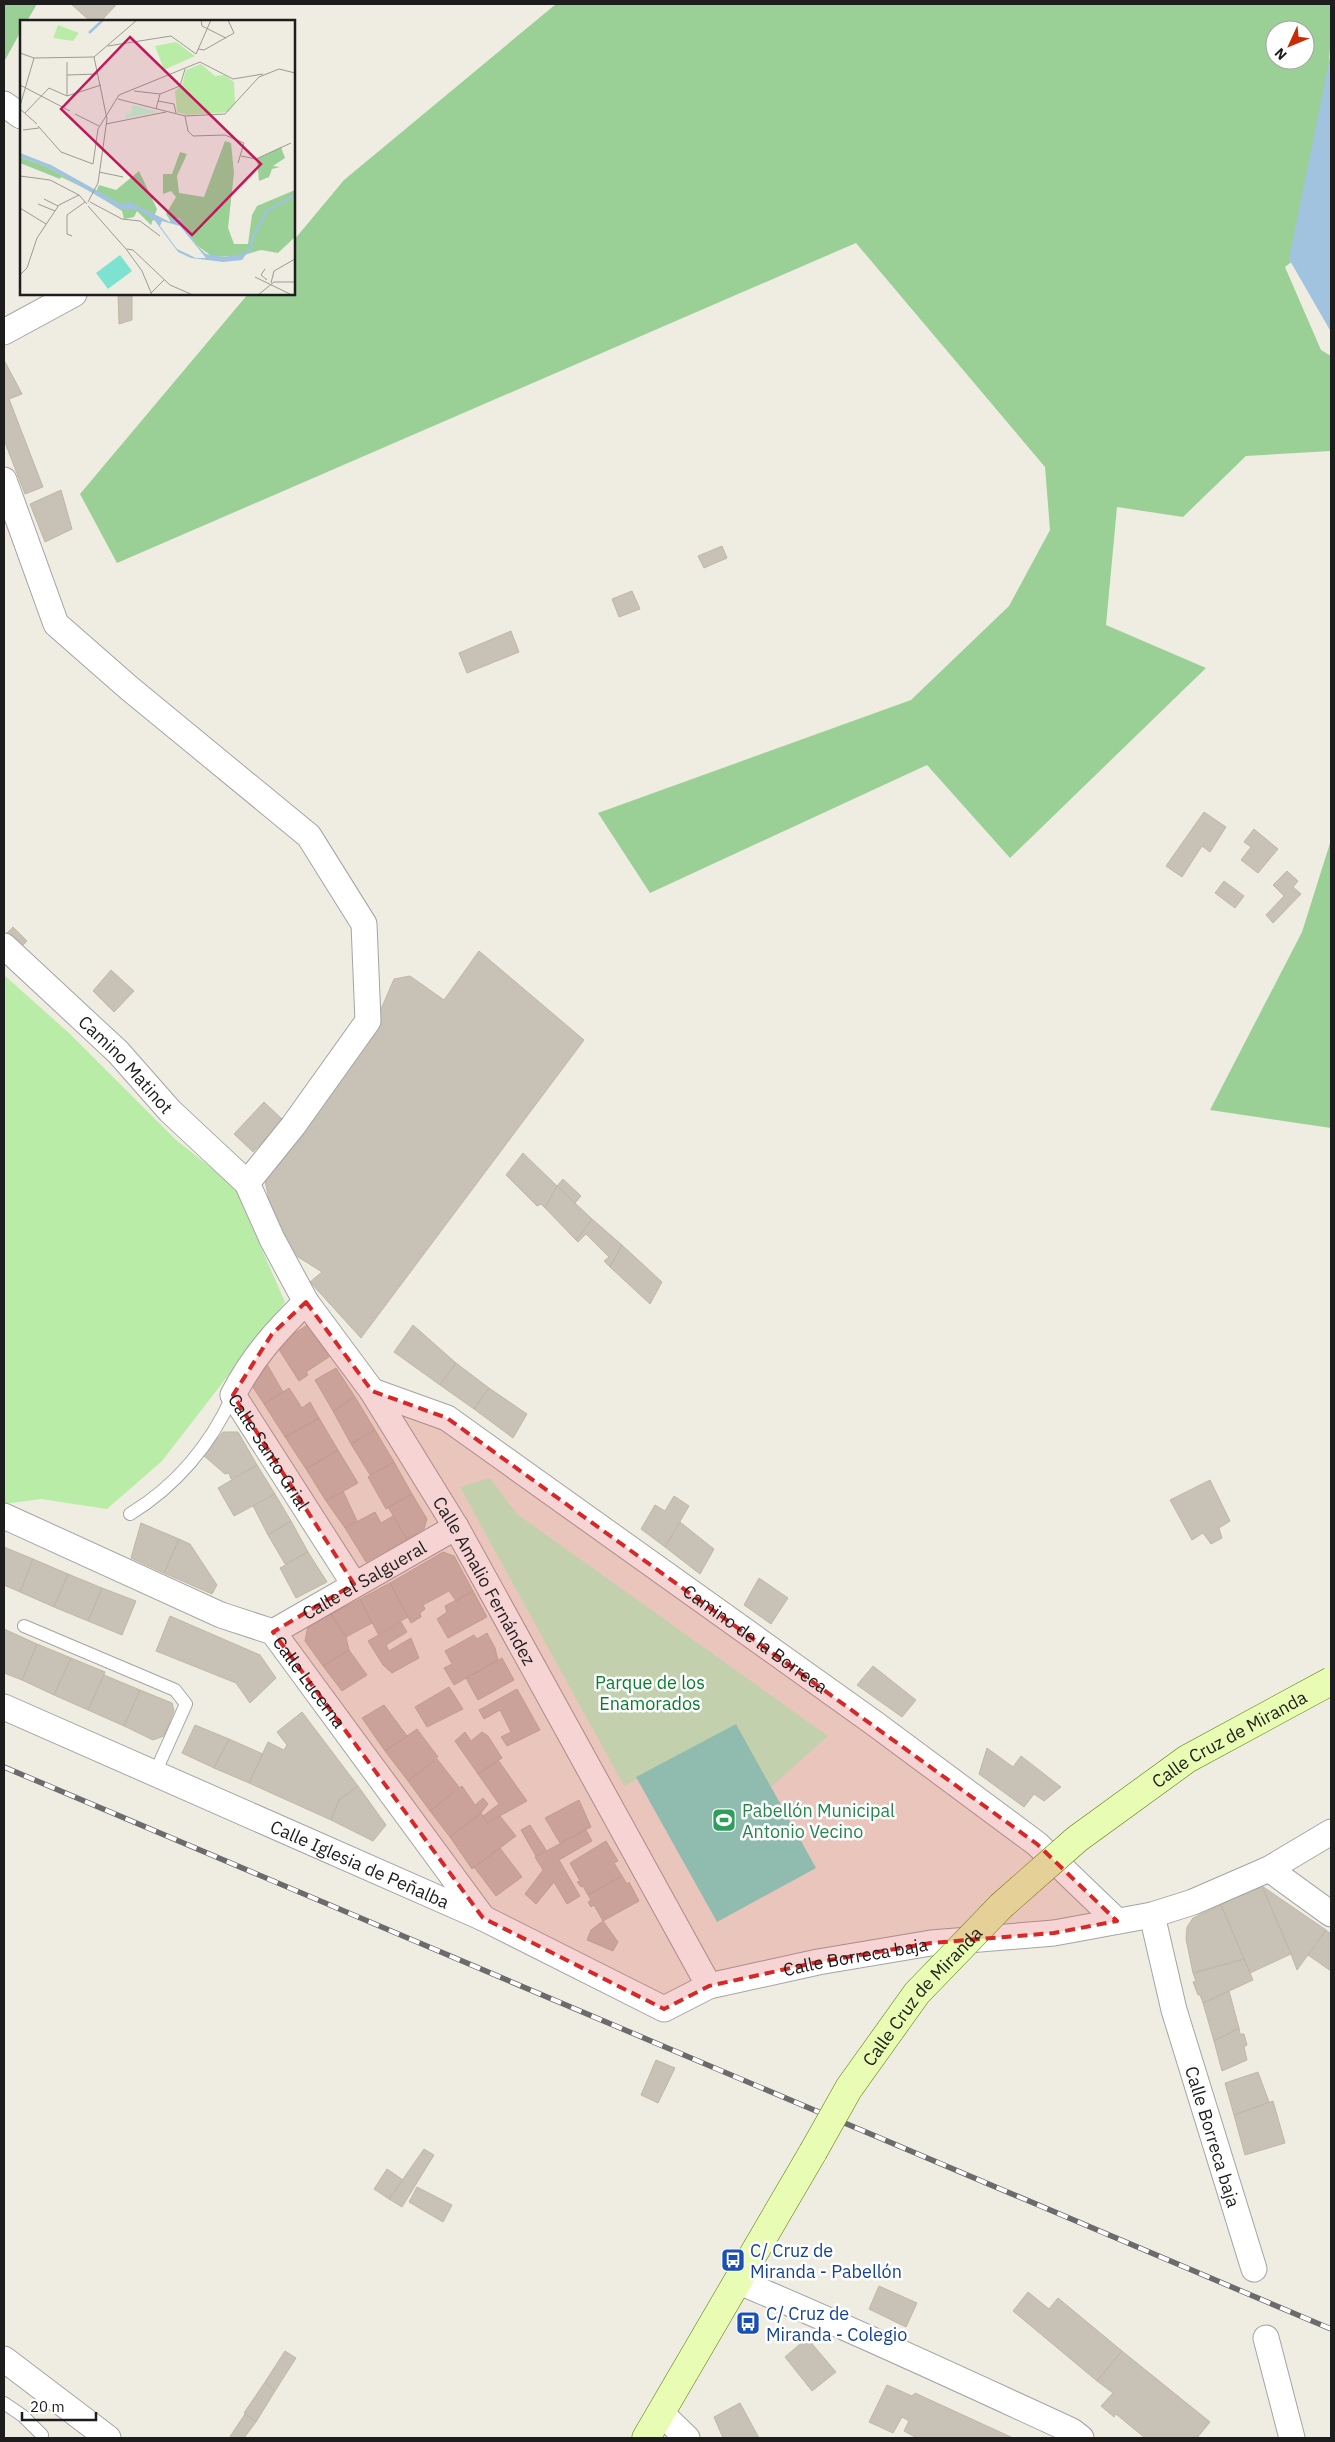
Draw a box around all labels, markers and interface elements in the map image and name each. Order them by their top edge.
inset map [20,20,295,295]
north arrow [1265,20,1315,70]
text: N [1271,44,1291,64]
street label: Camino Matinot [74,1010,178,1118]
street label: Calle Santo Grial [223,1389,315,1514]
street label: Calle Amalio Fernández [428,1492,541,1669]
street label: Calle el Salgueral [298,1535,430,1624]
street label: Camino de la Borreca [679,1579,833,1698]
street label: Calle Lucerna [268,1631,351,1733]
park label: Parque de los Enamorados [595,1671,705,1715]
street label: Calle Cruz de Miranda [1147,1685,1311,1793]
place label: Pabellón Municipal Antonio Vecino [742,1799,895,1843]
sports icon: Pabellón Municipal Antonio Vecino [711,1807,737,1833]
street label: Calle Iglesia de Peñalba [267,1814,453,1913]
street label: Calle Cruz de Miranda [857,1921,987,2070]
street label: Calle Borreca baja [781,1932,930,1981]
street label: Calle Borreca baja [1180,2063,1246,2210]
place label: C/ Cruz de Miranda - Pabellón [750,2239,902,2283]
bus stop icon: C/ Cruz de Miranda - Pabellón [720,2247,746,2273]
place label: C/ Cruz de Miranda - Colegio [766,2302,907,2346]
bus stop icon: C/ Cruz de Miranda - Colegio [735,2310,761,2336]
scale bar [22,2390,96,2422]
text: 20 m [30,2397,65,2416]

